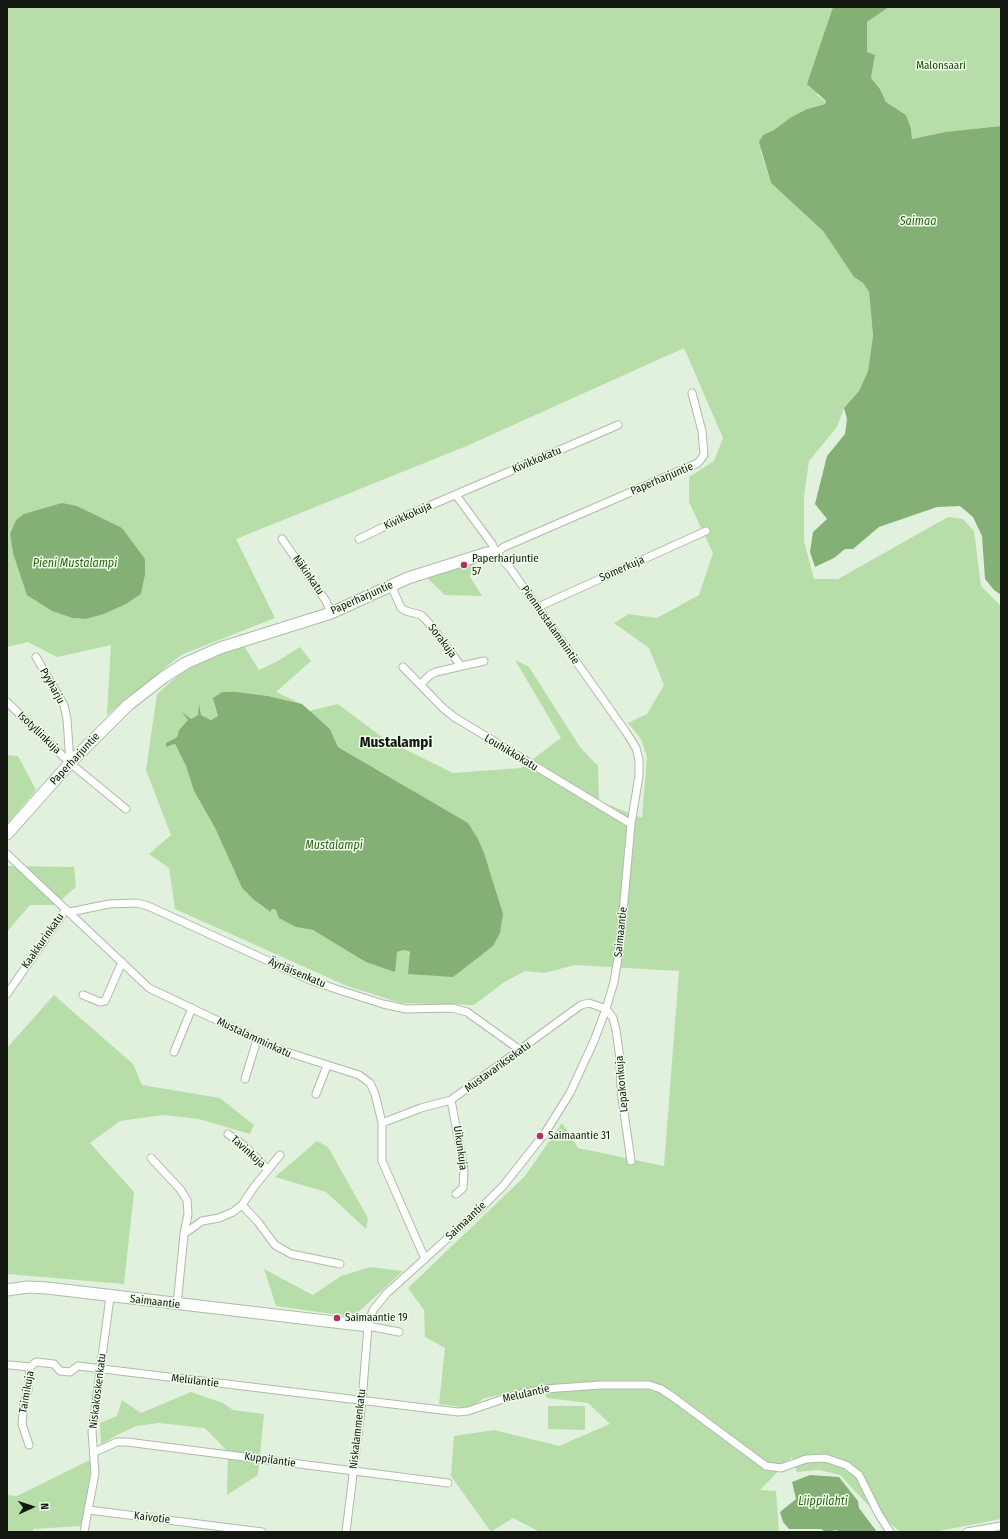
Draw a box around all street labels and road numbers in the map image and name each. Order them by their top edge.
street label: Kivikkokatu [511,444,563,476]
street label: Paperharjuntie [629,460,695,498]
street label: Kivikkokuja [382,499,434,533]
street label: Näkinkatu [290,553,326,597]
street label: Somerkuja [597,553,647,585]
street label: Paperharjuntie [329,578,395,618]
street label: Pienmustalammintie [518,583,582,667]
street label: Sorakuja [425,621,459,661]
street label: Pyyharju [37,666,67,706]
street label: Isotyllinkuja [15,709,63,757]
street label: Paperharjuntie [47,730,103,788]
street label: Louhikkokatu [482,732,540,774]
street label: Saimaantie [612,906,630,958]
street label: Kaakkurinkatu [19,911,67,971]
street label: Äyriäisenkatu [266,955,328,991]
street label: Mustalamminkatu [215,1015,293,1061]
street label: Mustavariksekatu [462,1039,534,1095]
street label: Lepakonkuja [613,1055,631,1113]
street label: Uikunkuja [450,1125,470,1171]
street label: Tavinkuja [228,1133,268,1171]
street label: Saimaantie [443,1199,489,1243]
street label: Saimaantie [129,1292,181,1312]
street label: Niskakoskenkatu [87,1352,109,1430]
street label: Taimikuja [17,1370,37,1414]
street label: Melulantie [170,1372,220,1390]
street label: Melulantie [501,1382,551,1406]
street label: Niskalammenkatu [347,1388,369,1470]
street label: Kuppilantie [243,1450,297,1470]
street label: Kaivotie [133,1509,171,1527]

